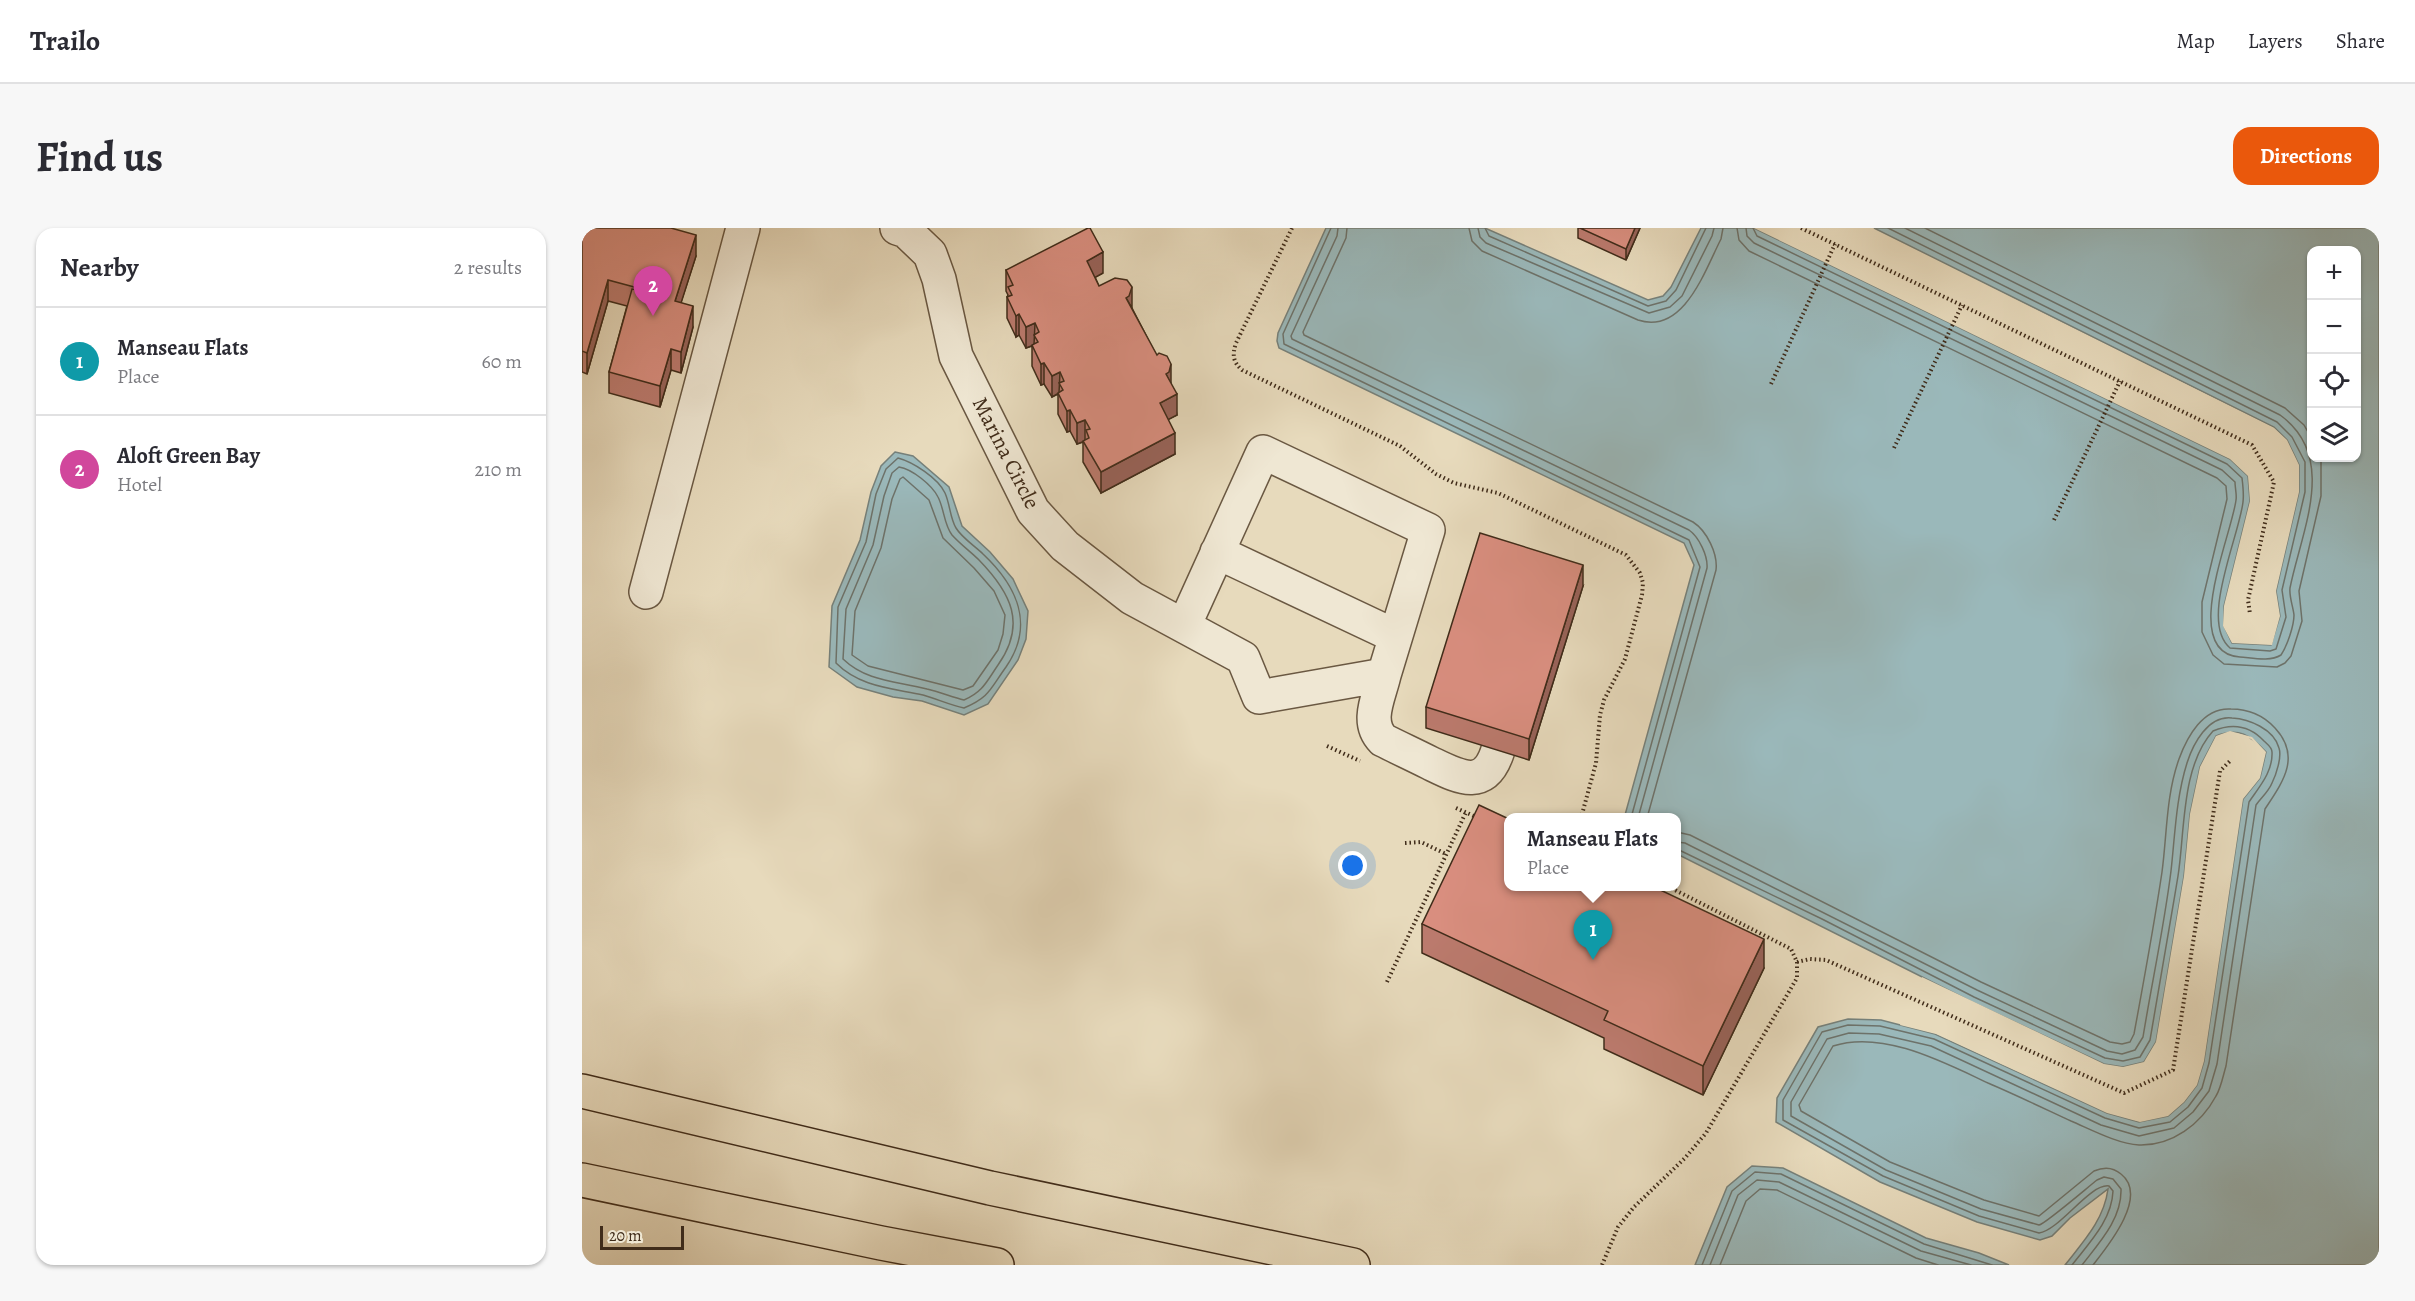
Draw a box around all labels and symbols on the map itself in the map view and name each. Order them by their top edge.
pin: 2 [634,266,672,316]
street label: Marina Circle [965,392,1047,514]
your location [1338,851,1367,880]
pin: 1 [1574,910,1612,960]
scale bar [600,1223,684,1250]

